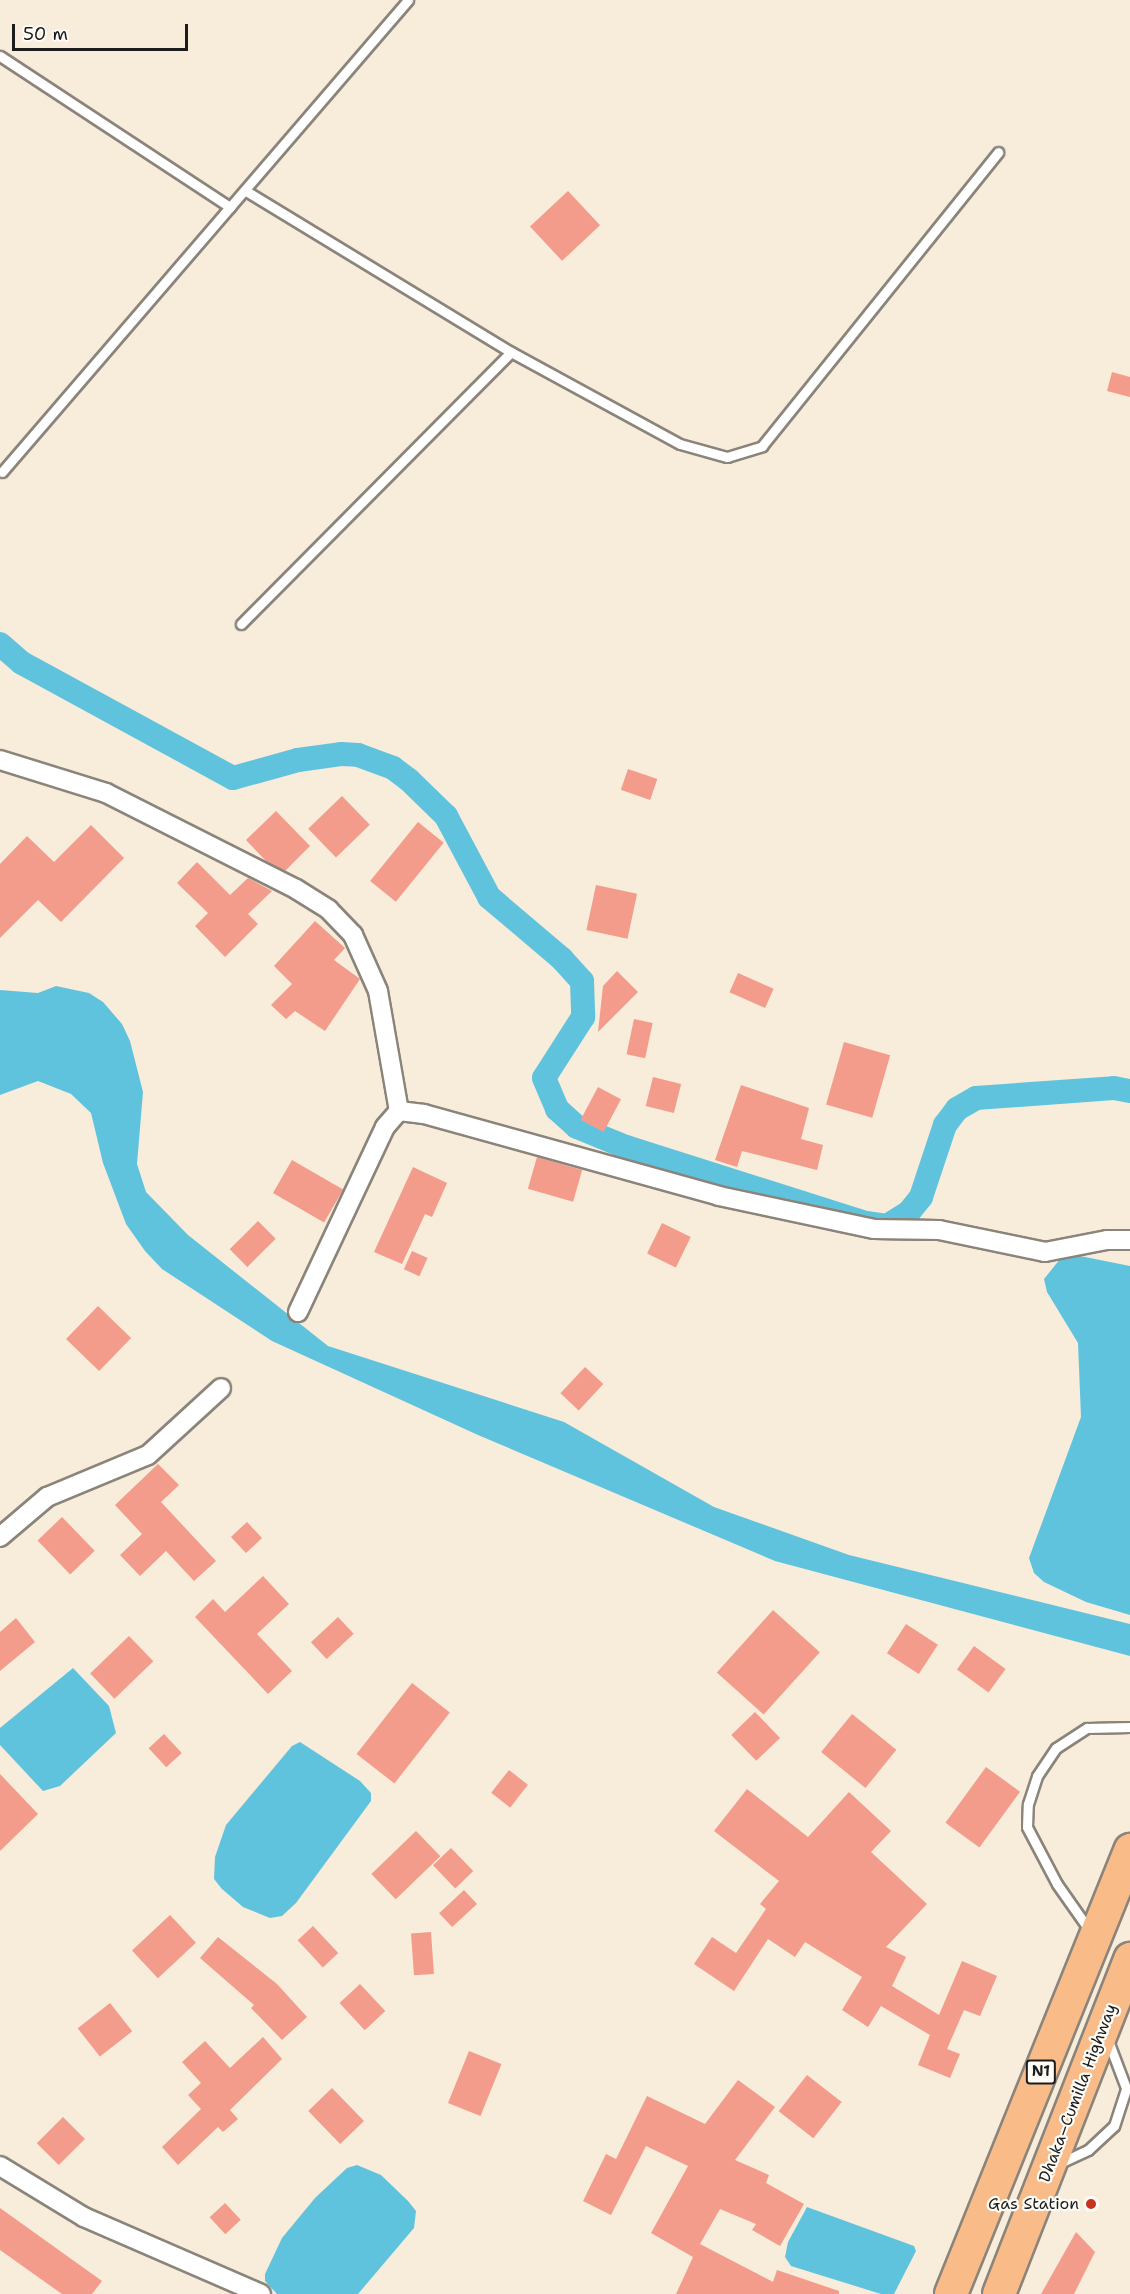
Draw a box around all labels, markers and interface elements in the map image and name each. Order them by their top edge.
scale bar [15,12,190,50]
text: 50 m [23,22,68,46]
street label: Dhaka–Cumilla Highway [1035,2001,1121,2185]
road number: N1 [1024,2060,1058,2084]
place label: Gas Station [988,2194,1079,2214]
marker: Gas Station [1084,2197,1098,2211]

